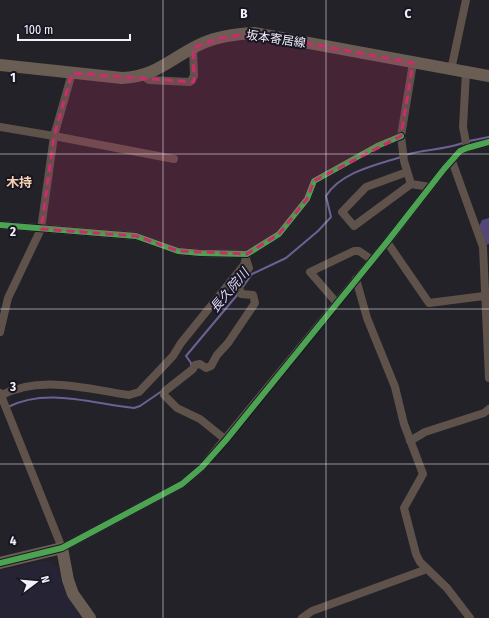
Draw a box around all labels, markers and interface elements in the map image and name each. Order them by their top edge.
text: B [240,6,248,21]
text: C [405,6,412,21]
scale bar [18,16,130,42]
text: 100 m [24,23,53,37]
street label: 坂本寄居線 [245,28,307,50]
text: 1 [10,70,16,85]
district label: 木持 [6,175,32,190]
text: 2 [9,224,16,239]
water label: 長久院川 [207,264,253,315]
text: 3 [9,379,16,394]
text: 4 [10,533,17,548]
north arrow [16,562,56,602]
text: N [38,574,52,584]

